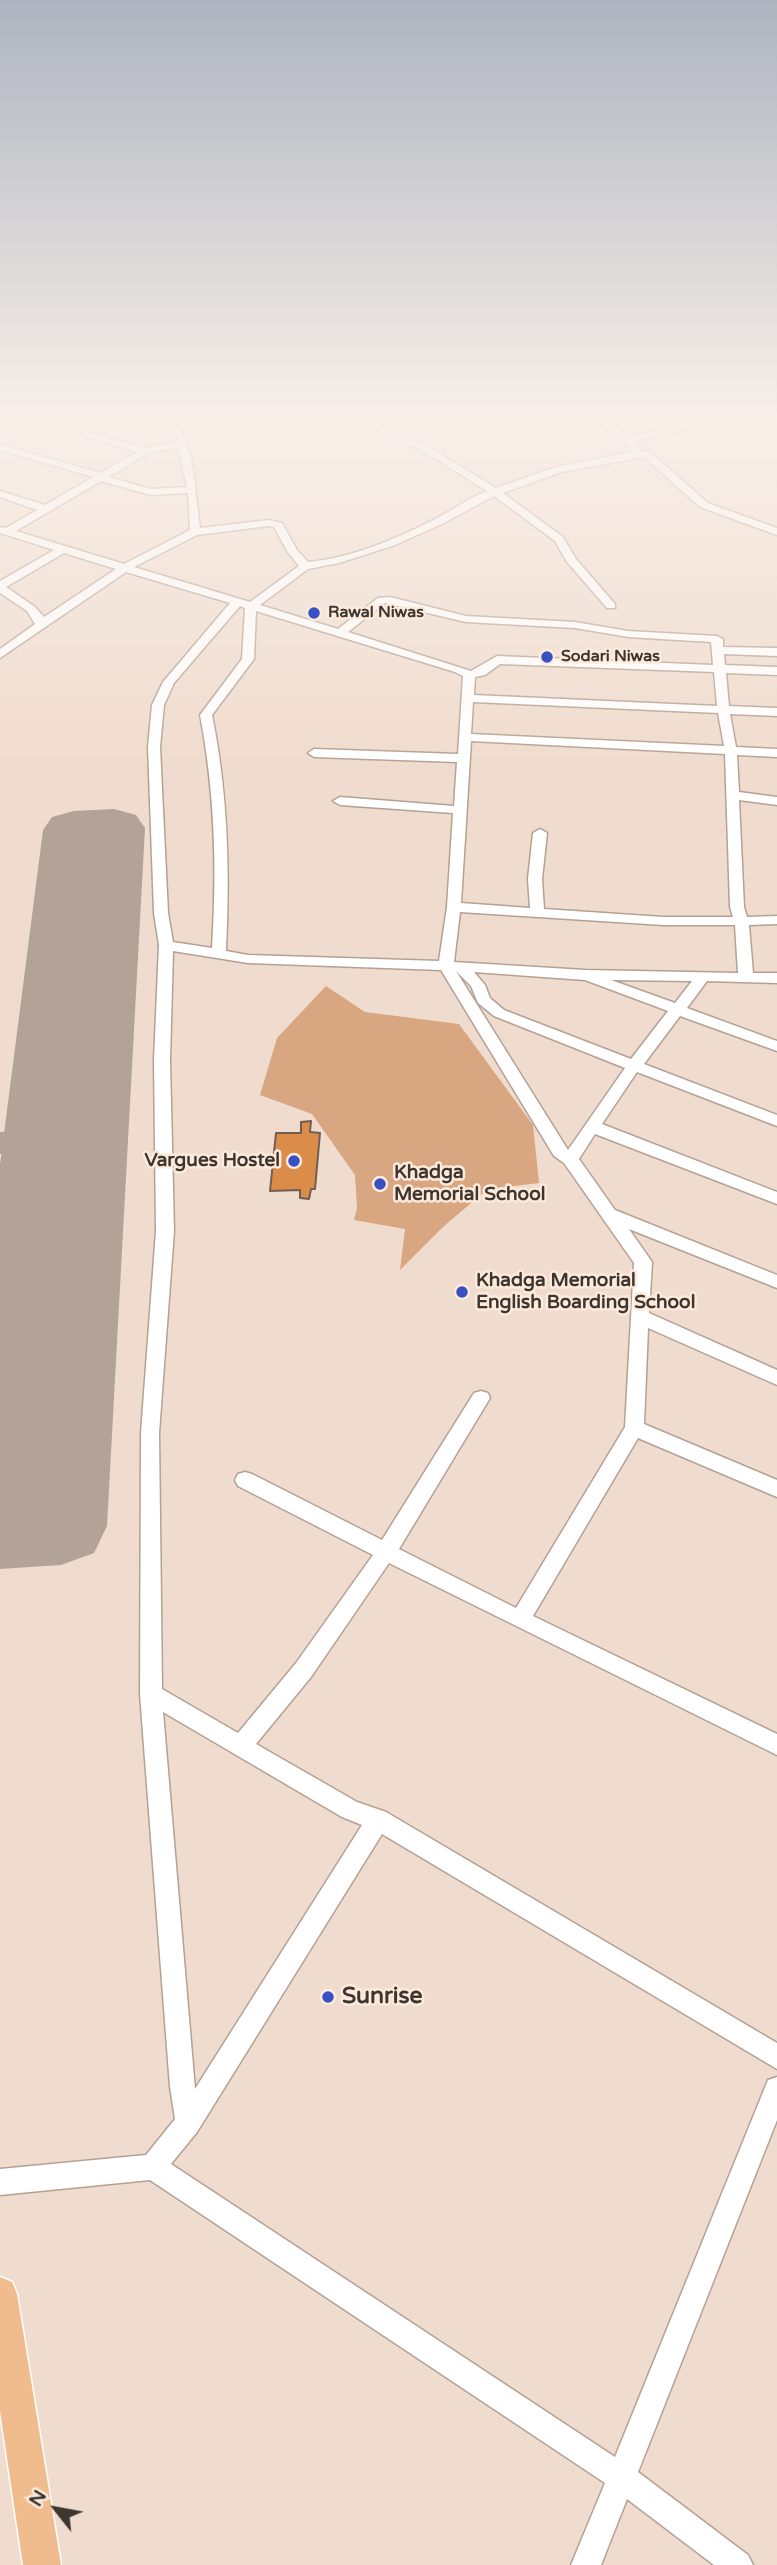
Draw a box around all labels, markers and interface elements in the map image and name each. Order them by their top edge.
place label: Rawal Niwas [328,603,424,623]
marker: Rawal Niwas [306,605,322,621]
place label: Sodari Niwas [561,647,660,667]
marker: Sodari Niwas [539,649,555,665]
place label: Vargues Hostel [145,1150,280,1172]
marker: Vargues Hostel [286,1153,302,1169]
place label: Khadga Memorial School [394,1162,545,1206]
marker: Khadga Memorial School [372,1176,388,1192]
place label: Khadga Memorial English Boarding School [476,1270,695,1314]
marker: Khadga Memorial English Boarding School [454,1284,470,1300]
place label: Sunrise [342,1983,423,2011]
marker: Sunrise [320,1989,336,2005]
north arrow [21,2474,91,2544]
text: N [25,2486,51,2510]

